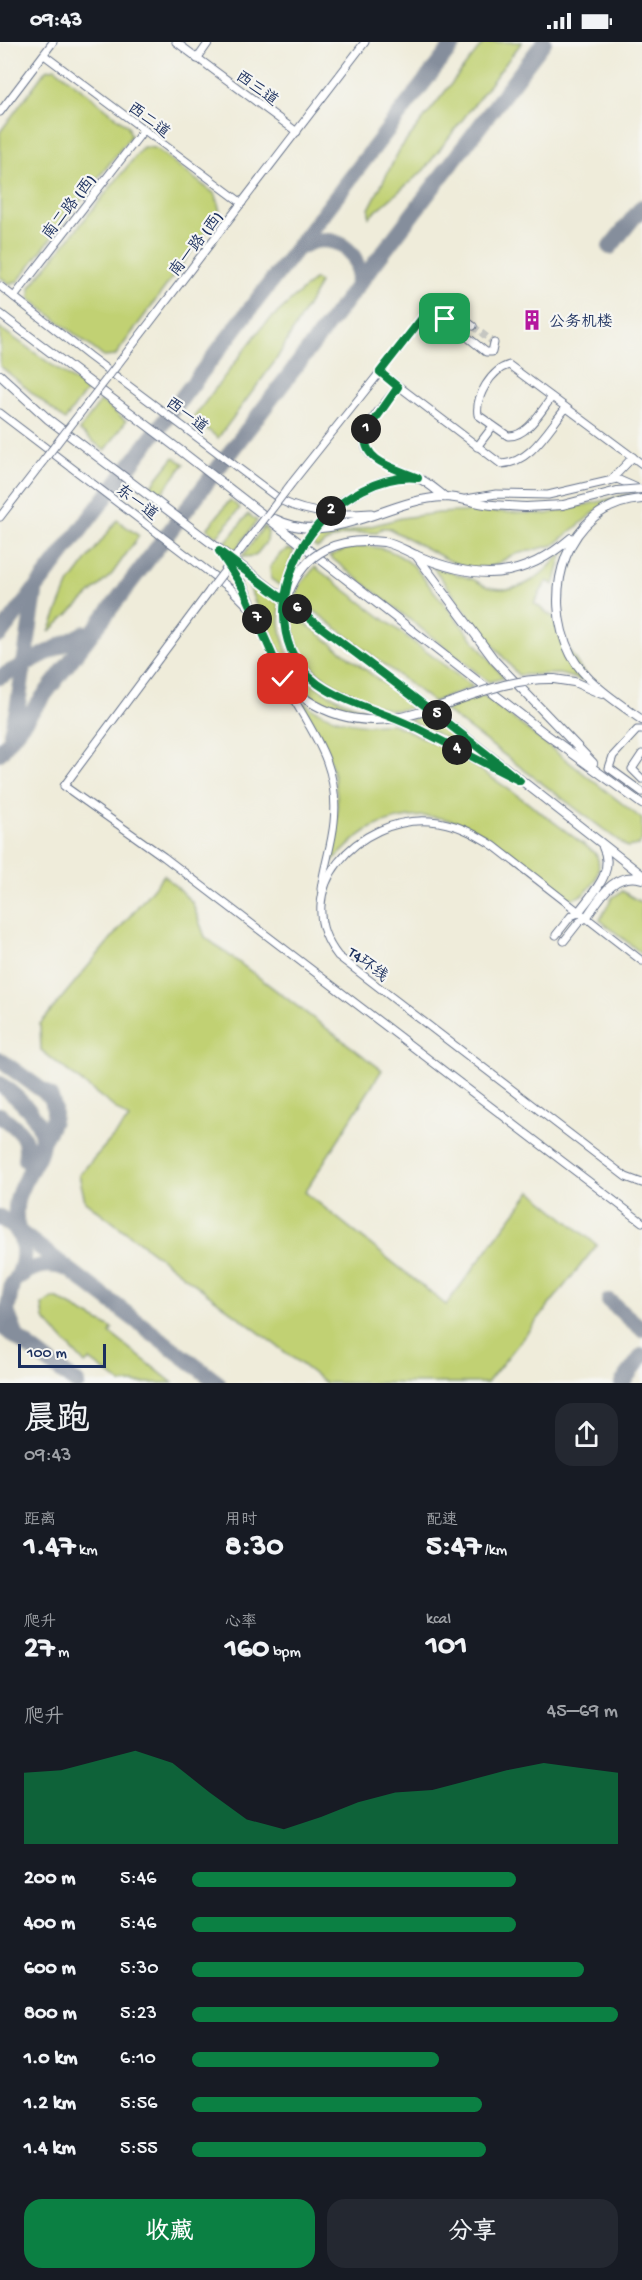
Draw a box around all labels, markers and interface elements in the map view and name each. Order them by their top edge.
text: 09:43 [30,8,82,34]
street label: 西三道 [231,67,282,112]
street label: 西二道 [123,99,173,144]
street label: 南二路 (西) [38,171,102,244]
street label: 南一路 (西) [165,208,229,281]
pin [419,293,470,344]
icon: arrive [428,302,461,335]
building icon: 公务机楼 [520,308,544,332]
place label: 公务机楼 [549,313,613,333]
street label: 西一道 [161,394,211,439]
pin: 1 [351,414,381,444]
text: 1 [363,419,369,438]
street label: 东一道 [111,481,161,526]
pin: 2 [316,496,346,526]
text: 2 [327,501,335,520]
pin: 6 [282,594,312,624]
text: 6 [293,599,301,618]
pin: 7 [242,604,272,634]
text: 7 [253,609,261,628]
pin [257,653,308,704]
icon: check [266,662,299,695]
pin: 5 [422,700,452,730]
text: 5 [433,705,441,724]
pin: 4 [442,735,472,765]
text: 4 [453,740,461,759]
street label: T4环线 [342,942,392,987]
scale bar [18,1341,106,1368]
text: 100 m [27,1345,67,1364]
text: 晨跑 [24,1403,90,1441]
button: share [555,1403,618,1466]
text: 09:43 [24,1445,72,1468]
text: 距离 [24,1512,56,1531]
text: 用时 [225,1512,257,1531]
text: 配速 [426,1512,458,1531]
text: 1.47 [24,1531,75,1566]
text: 8:30 [225,1531,283,1566]
text: 5:47 [426,1531,481,1566]
text: km [75,1542,98,1561]
text: /km [481,1542,507,1561]
text: kcal [426,1611,451,1630]
text: 爬升 [24,1614,56,1633]
text: 心率 [225,1614,257,1633]
text: 101 [426,1630,467,1665]
text: 27 [24,1633,54,1668]
text: 160 [225,1633,269,1668]
text: m [54,1644,69,1663]
text: bpm [269,1644,301,1663]
text: 45–69 m [547,1701,618,1724]
text: 爬升 [24,1707,64,1730]
text: 200 m [24,1868,75,1891]
text: 5:46 [120,1868,156,1891]
text: 400 m [24,1913,75,1936]
text: 5:46 [120,1913,156,1936]
text: 600 m [24,1958,76,1981]
text: 5:30 [120,1958,159,1981]
text: 800 m [24,2003,77,2026]
text: 5:23 [120,2003,157,2026]
text: 1.0 km [24,2048,78,2071]
text: 6:10 [120,2048,156,2071]
text: 1.2 km [24,2093,76,2116]
text: 5:56 [120,2093,157,2116]
text: 1.4 km [24,2138,76,2161]
text: 5:55 [120,2138,158,2161]
button: 收藏 [24,2199,315,2268]
button: 分享 [327,2199,618,2268]

